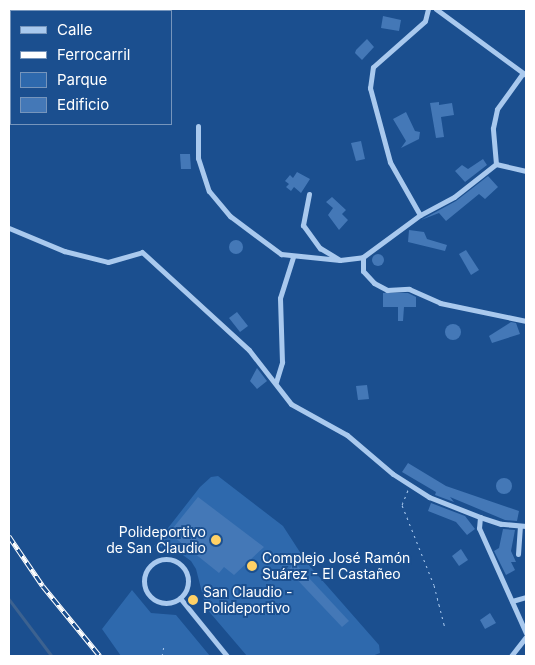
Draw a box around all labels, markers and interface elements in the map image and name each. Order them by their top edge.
legend [10,10,172,125]
text: Calle [57,20,92,39]
text: Ferrocarril [57,45,130,64]
text: Parque [57,70,107,89]
text: Edificio [57,95,109,114]
place label: Polideportivo de San Claudio [106,524,206,556]
marker: Polideportivo de San Claudio [210,534,222,546]
place label: Complejo José Ramón Suárez - El Castañeo [262,550,410,582]
marker: Complejo José Ramón Suárez - El Castañeo [246,560,258,572]
place label: San Claudio - Polideportivo [203,584,293,616]
marker: San Claudio - Polideportivo [187,594,199,606]

